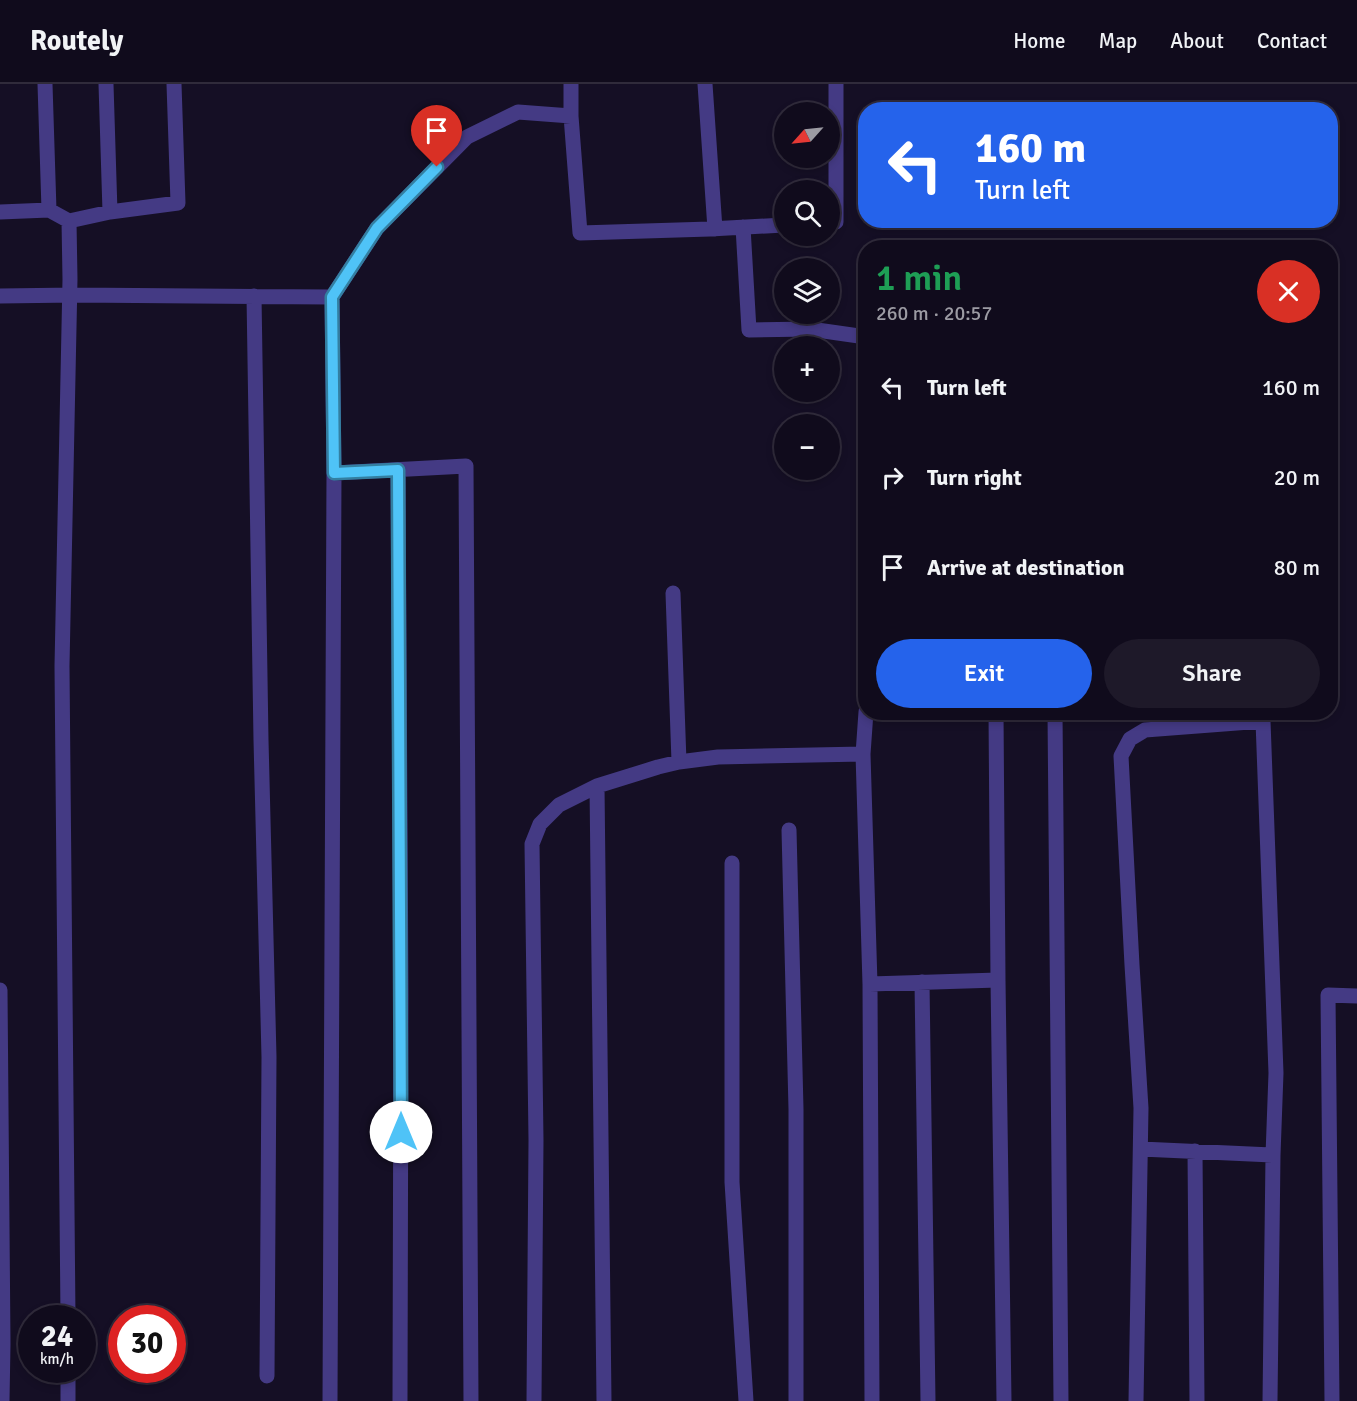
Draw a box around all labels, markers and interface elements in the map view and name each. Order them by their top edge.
text: Routely [30,24,123,58]
text: Home [1013,28,1066,54]
text: Map [1099,28,1137,54]
text: About [1170,28,1224,54]
text: Contact [1257,28,1327,54]
north arrow [774,102,840,168]
map controls [774,102,840,480]
pin [411,105,462,167]
icon: arrive [420,114,453,147]
text: 160 m [975,123,1086,174]
icon: left [876,126,954,204]
text: Turn left [975,174,1070,207]
button: search [774,180,840,246]
text: 1 min [876,256,962,301]
button: layers [774,258,840,324]
button: close [1257,260,1320,323]
text: 260 m · 20:57 [876,301,992,326]
button: + [774,336,840,402]
icon: left [876,371,909,404]
text: Turn left [927,374,1007,401]
text: 160 m [1262,374,1320,401]
button: − [774,414,840,480]
icon: right [876,461,909,494]
text: Turn right [927,464,1022,491]
text: 20 m [1274,464,1320,491]
icon: arrive [876,551,909,584]
text: Arrive at destination [927,554,1124,581]
text: 80 m [1274,554,1320,581]
button: Exit [876,639,1092,708]
button: Share [1104,639,1320,708]
position arrow [369,1100,433,1164]
speed limit sign: 30 [108,1305,186,1383]
text: 24 [41,1318,73,1355]
text: km/h [40,1350,74,1368]

